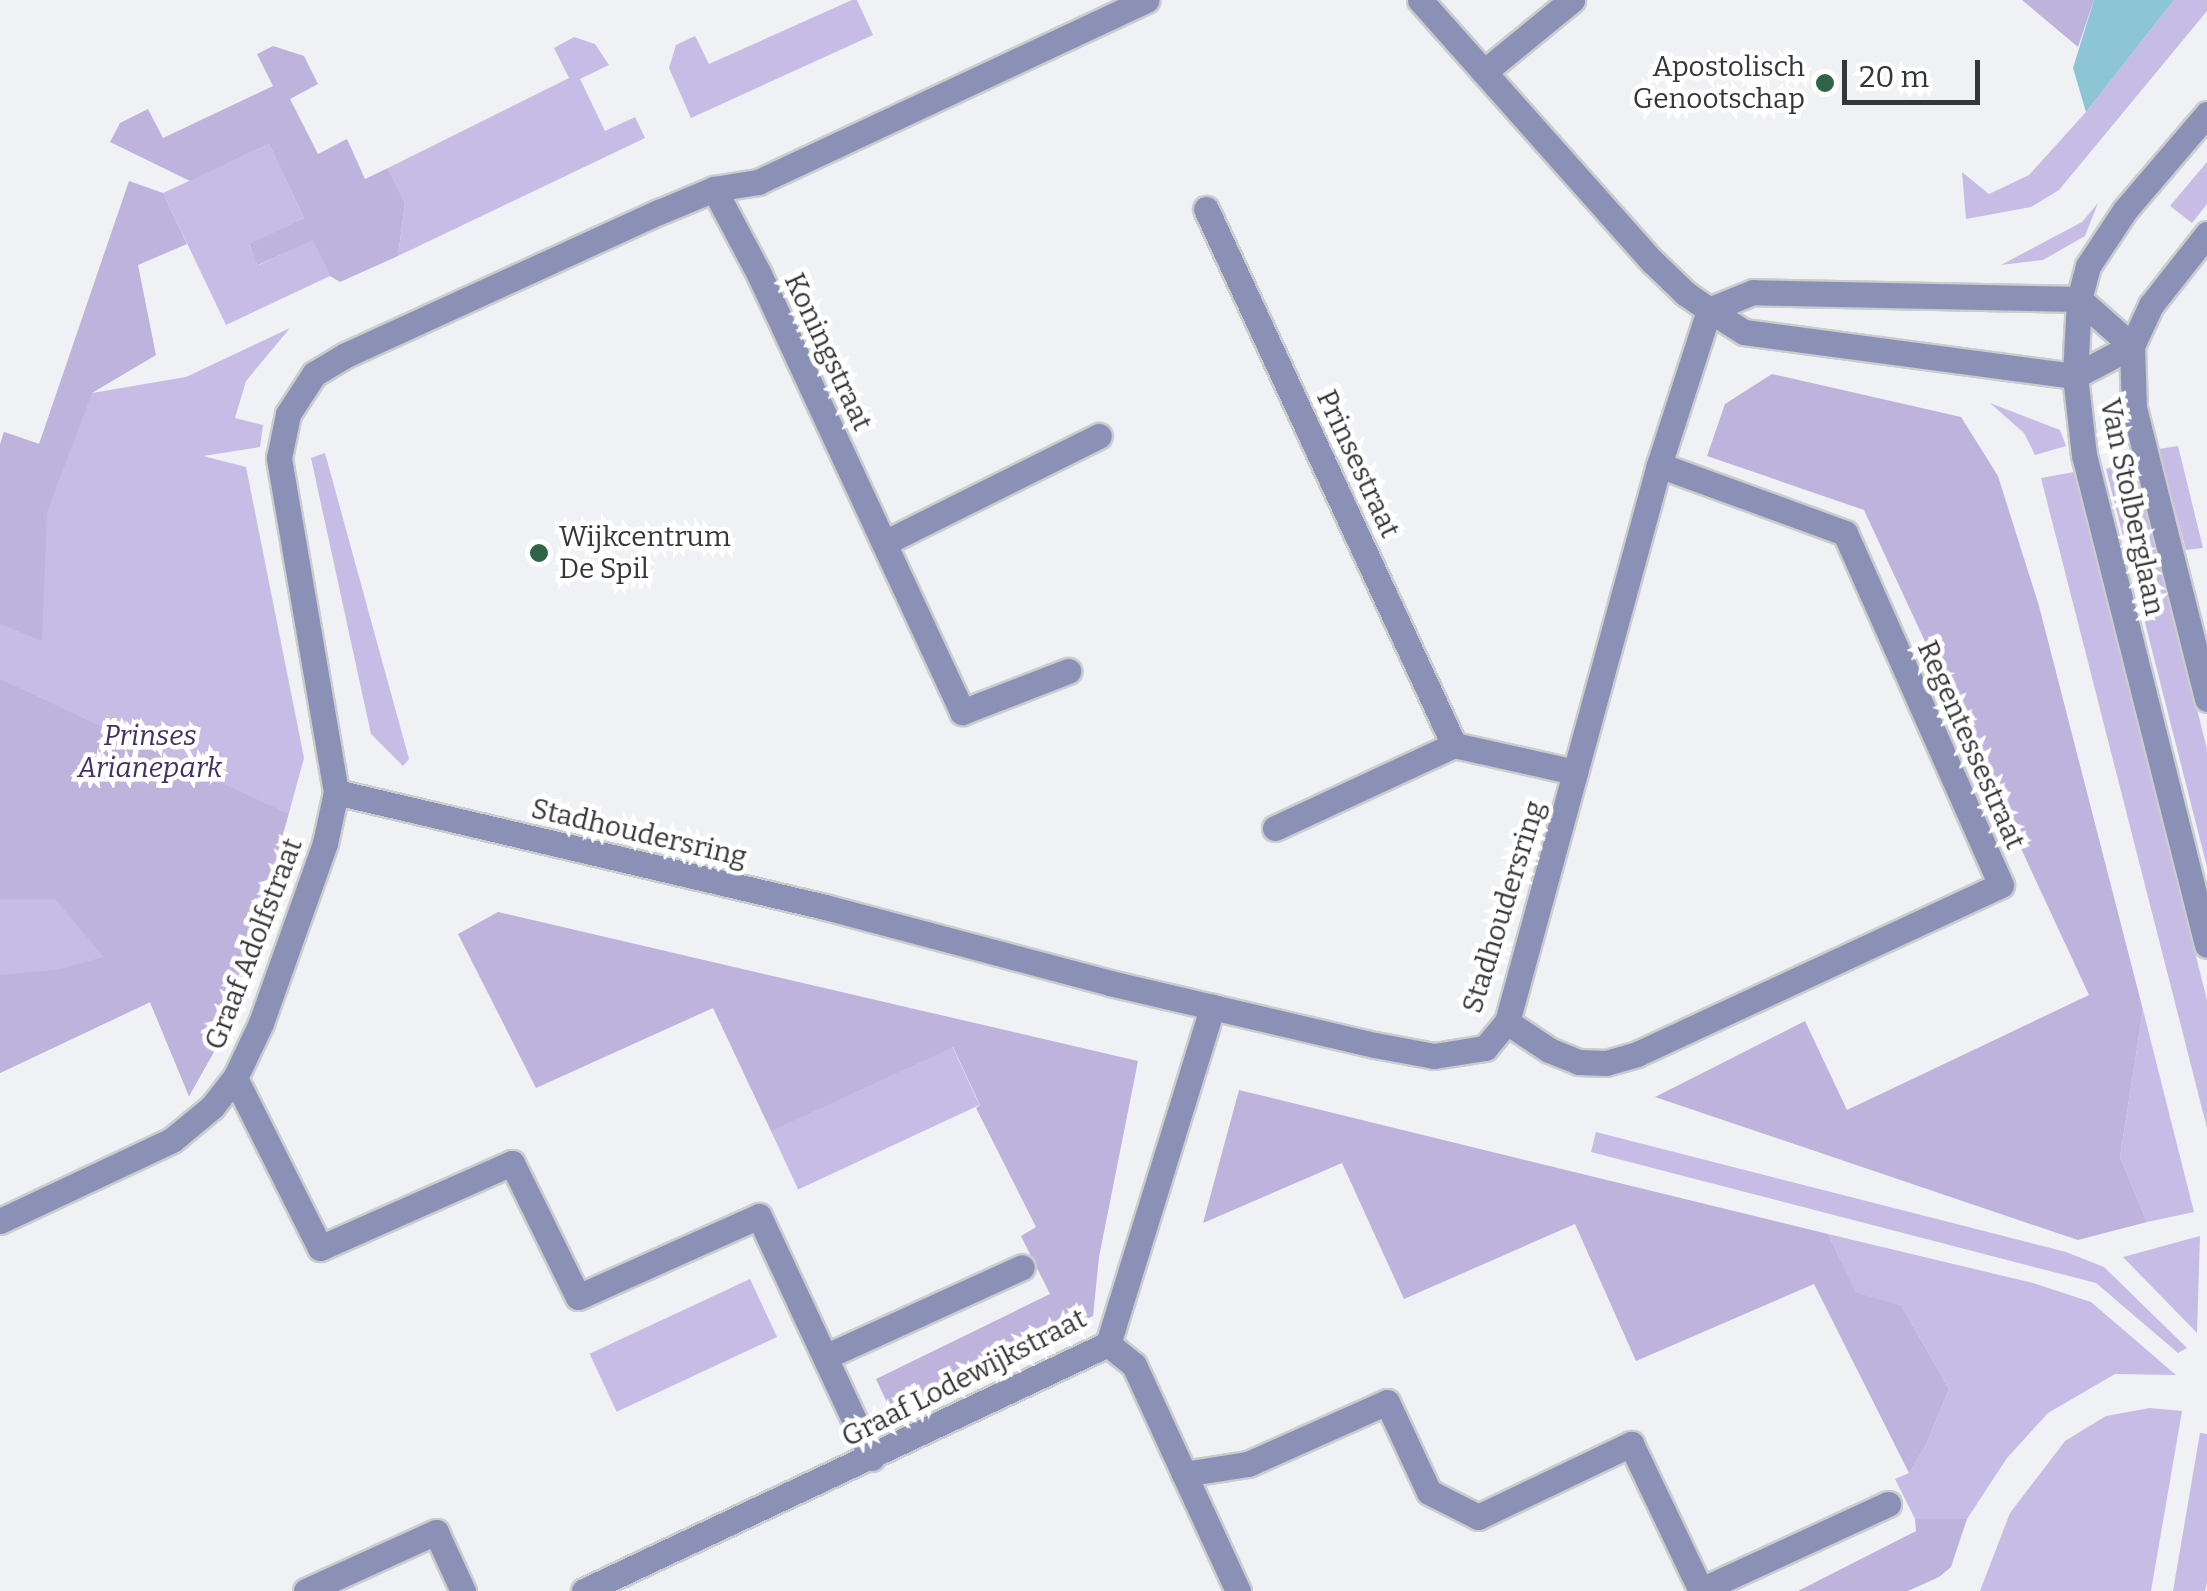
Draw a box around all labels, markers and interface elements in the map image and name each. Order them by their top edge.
scale bar [1847,40,1984,102]
place label: Apostolisch Genootschap [1633,50,1805,116]
text: 20 m [1859,59,1929,95]
marker: Apostolisch Genootschap [1814,72,1836,94]
street label: Koningstraat [777,268,879,436]
street label: Prinsestraat [1309,385,1407,543]
street label: Van Stolberglaan [2093,396,2171,618]
place label: Wijkcentrum De Spil [559,520,731,586]
marker: Wijkcentrum De Spil [528,542,550,564]
street label: Regentessestraat [1910,636,2032,854]
park label: Prinses Arianepark [78,719,222,785]
street label: Stadhoudersring [528,792,750,874]
street label: Stadhoudersring [1456,797,1552,1017]
street label: Graaf Adolfstraat [198,834,310,1054]
street label: Graaf Lodewijkstraat [836,1302,1092,1454]

